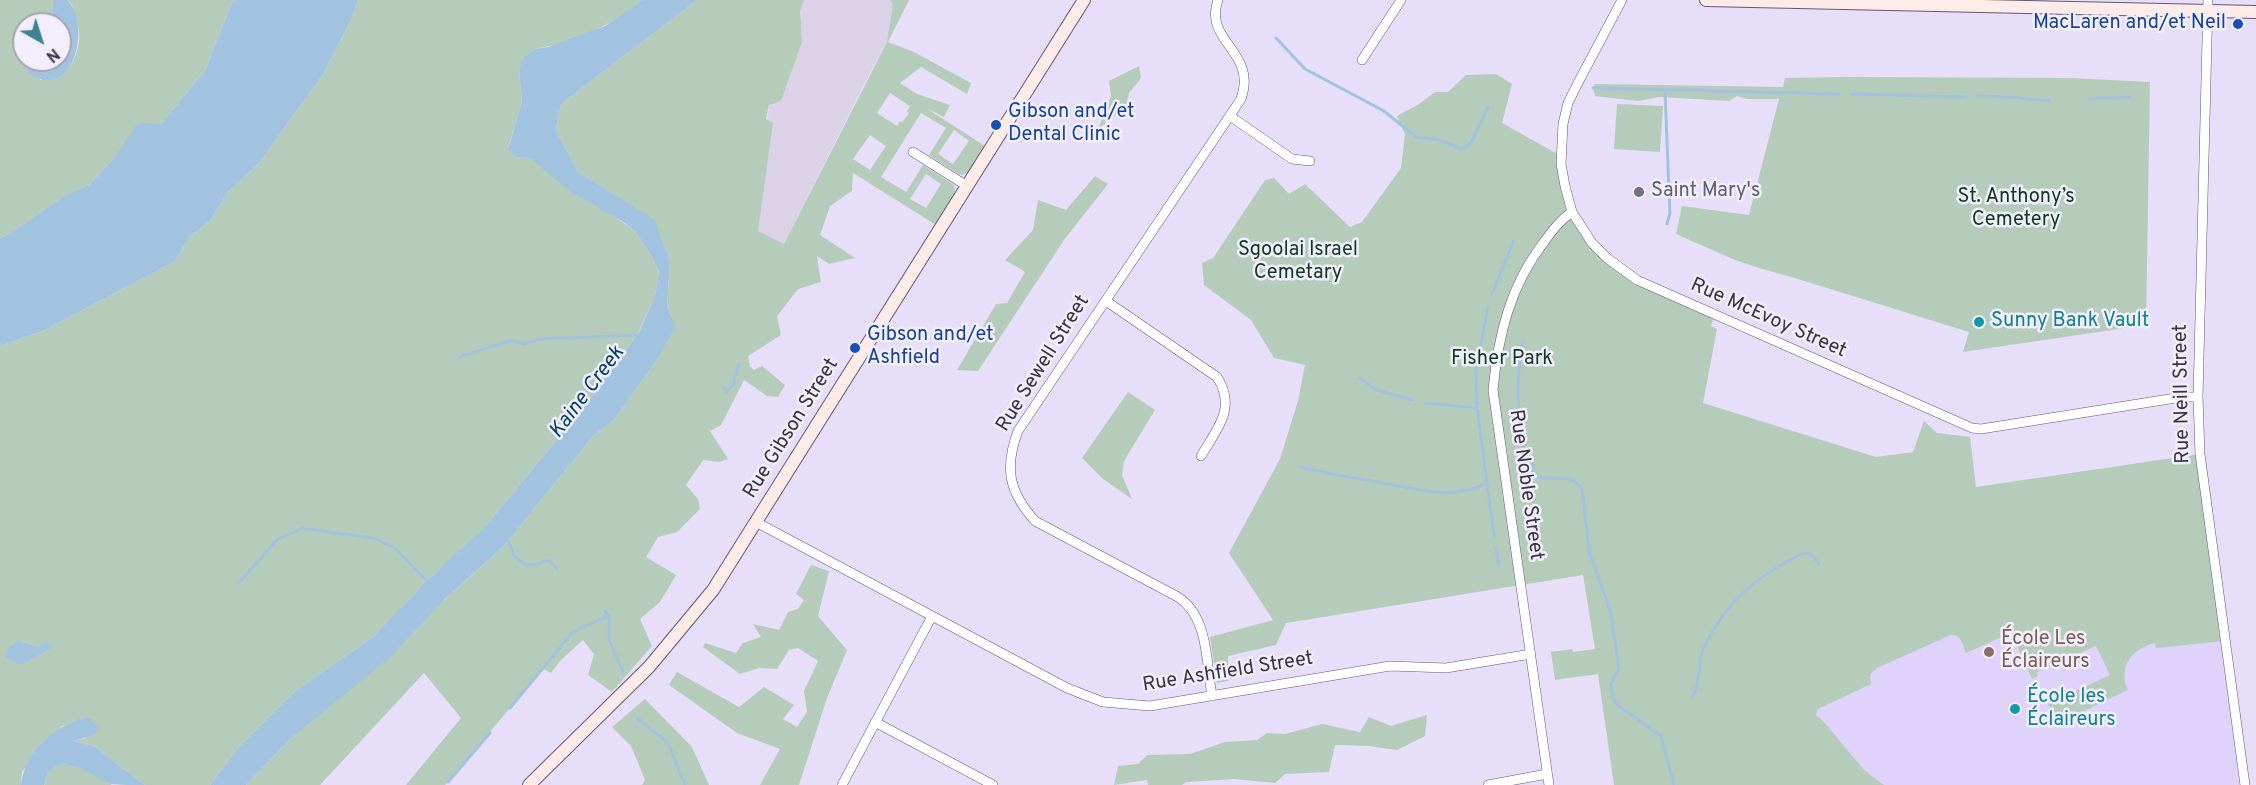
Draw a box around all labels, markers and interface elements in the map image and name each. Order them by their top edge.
north arrow [12,12,72,72]
place label: MacLaren and/et Neil [2033,12,2226,36]
marker: MacLaren and/et Neil [2231,17,2245,31]
text: N [41,43,63,66]
place label: Gibson and/et Dental Clinic [1008,101,1135,148]
marker: Gibson and/et Dental Clinic [989,118,1003,132]
place label: Saint Mary's [1651,180,1760,204]
marker: Saint Mary's [1632,185,1646,199]
park label: St. Anthony’s Cemetery [1957,186,2075,233]
park label: Sgoolai Israel Cemetary [1238,239,1358,286]
street label: Rue McEvoy Street [1686,274,1850,364]
street label: Rue Sewell Street [992,291,1096,437]
place label: Sunny Bank Vault [1991,310,2149,334]
marker: Sunny Bank Vault [1972,315,1986,329]
place label: Gibson and/et Ashfield [867,324,994,371]
street label: Rue Neill Street [2170,324,2196,464]
marker: Gibson and/et Ashfield [848,341,862,355]
water label: Kaine Creek [545,342,631,444]
park label: Fisher Park [1451,348,1553,372]
street label: Rue Gibson Street [739,354,845,504]
street label: Rue Noble Street [1503,408,1547,562]
place label: École Les Éclaireurs [2001,628,2090,675]
marker: École Les Éclaireurs [1982,645,1996,659]
street label: Rue Ashfield Street [1141,648,1315,698]
place label: École les Éclaireurs [2027,686,2116,733]
marker: École les Éclaireurs [2008,702,2022,716]

